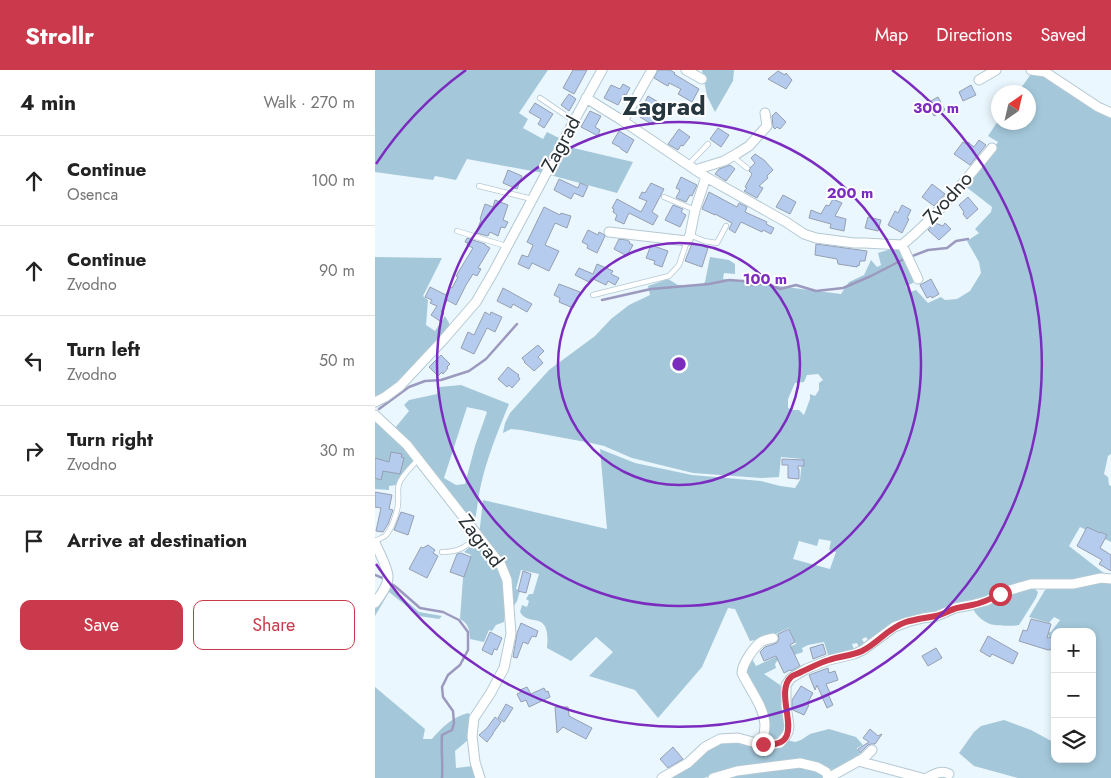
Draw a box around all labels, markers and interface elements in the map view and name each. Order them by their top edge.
text: Strollr [25,18,94,53]
text: Map [875,22,908,48]
text: Directions [936,22,1012,48]
text: Saved [1040,22,1086,48]
north arrow [991,85,1036,130]
text: 4 min [20,88,76,118]
district label: Zagrad [622,88,706,124]
text: Walk · 270 m [264,91,355,114]
text: 300 m [913,97,959,119]
street label: Zagrad [534,111,588,177]
text: Continue [67,156,146,183]
street label: Zvodno [916,165,980,231]
icon: ahead [20,167,48,195]
text: 100 m [311,169,355,192]
text: 200 m [827,182,873,204]
text: Osenca [67,183,118,206]
text: Continue [67,246,146,273]
icon: ahead [20,257,48,285]
text: 90 m [319,259,355,282]
text: 100 m [743,268,787,290]
text: Zvodno [67,273,117,296]
text: Turn left [67,336,140,363]
icon: left [20,347,48,375]
text: 50 m [319,349,355,372]
centre of rings [670,355,688,373]
text: Zvodno [67,363,117,386]
text: Turn right [67,426,153,453]
icon: right [20,437,48,465]
text: 30 m [319,439,355,462]
text: Zvodno [67,453,117,476]
street label: Zagrad [451,508,511,574]
icon: arrive [20,527,48,555]
text: Arrive at destination [67,527,247,554]
route start [989,583,1012,606]
button: Save [20,600,183,650]
button: Share [193,600,355,650]
map controls [1051,628,1096,763]
button: + [1051,628,1096,673]
button: − [1051,673,1096,718]
button: layers [1051,718,1096,763]
route end [752,733,775,756]

